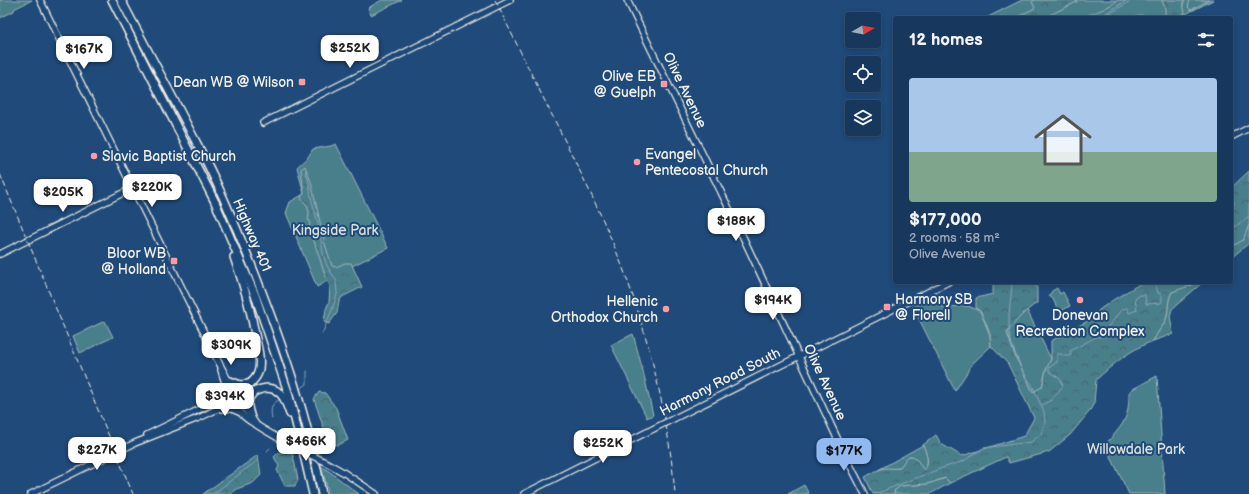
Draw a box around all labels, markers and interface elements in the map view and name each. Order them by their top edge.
north arrow [845,12,881,48]
map controls [845,12,881,136]
icon: filters [1195,29,1217,51]
text: 12 homes [909,30,983,50]
pin: $252K [322,35,378,69]
pin: $167K [56,36,112,70]
text: $252K [330,40,370,56]
text: $167K [65,41,103,57]
street label: Olive Avenue [659,49,711,131]
button: locate [845,56,881,92]
place label: Olive EB @ Guelph [594,68,656,101]
place label: Dean WB @ Wilson [173,74,294,91]
marker: Dean WB @ Wilson [297,77,307,87]
marker: Olive EB @ Guelph [659,79,669,89]
button: layers [845,100,881,136]
icon: home [1027,104,1099,176]
place label: Evangel Pentecostal Church [645,146,768,179]
place label: Slavic Baptist Church [102,148,236,165]
marker: Slavic Baptist Church [89,151,99,161]
marker: Evangel Pentecostal Church [632,157,642,167]
pin: $220K [124,174,180,208]
pin: $205K [35,179,91,213]
text: $220K [132,179,172,195]
text: $205K [43,184,83,200]
street label: Highway 401 [229,196,275,274]
pin: $188K [708,208,764,242]
text: $177,000 [909,210,982,230]
text: $188K [717,213,755,229]
park label: Kingside Park [292,222,378,239]
text: 2 rooms · 58 m² [909,230,1000,246]
place label: Bloor WB @ Holland [101,245,166,278]
text: Olive Avenue [909,246,985,262]
marker: Bloor WB @ Holland [169,256,179,266]
pin: $194K [745,287,801,321]
place label: Harmony SB @ Florell [895,291,973,324]
text: $194K [754,292,792,308]
place label: Hellenic Orthodox Church [551,293,658,326]
marker: Donevan Recreation Complex [1075,295,1085,305]
marker: Harmony SB @ Florell [882,302,892,312]
marker: Hellenic Orthodox Church [661,304,671,314]
place label: Donevan Recreation Complex [1015,307,1145,340]
pin: $309K [203,332,259,366]
text: $309K [211,337,251,353]
street label: Olive Avenue [800,341,850,423]
street label: Harmony Road South [657,344,783,420]
pin: $394K [197,383,253,417]
text: $394K [205,388,245,404]
pin: $466K [278,428,334,462]
pin: $252K [575,430,631,464]
text: $466K [286,433,326,449]
text: $252K [583,435,623,451]
pin: $227K [69,437,125,471]
pin: $177K [816,438,872,472]
park label: Willowdale Park [1087,441,1185,458]
text: $227K [77,442,117,458]
text: $177K [825,443,863,459]

